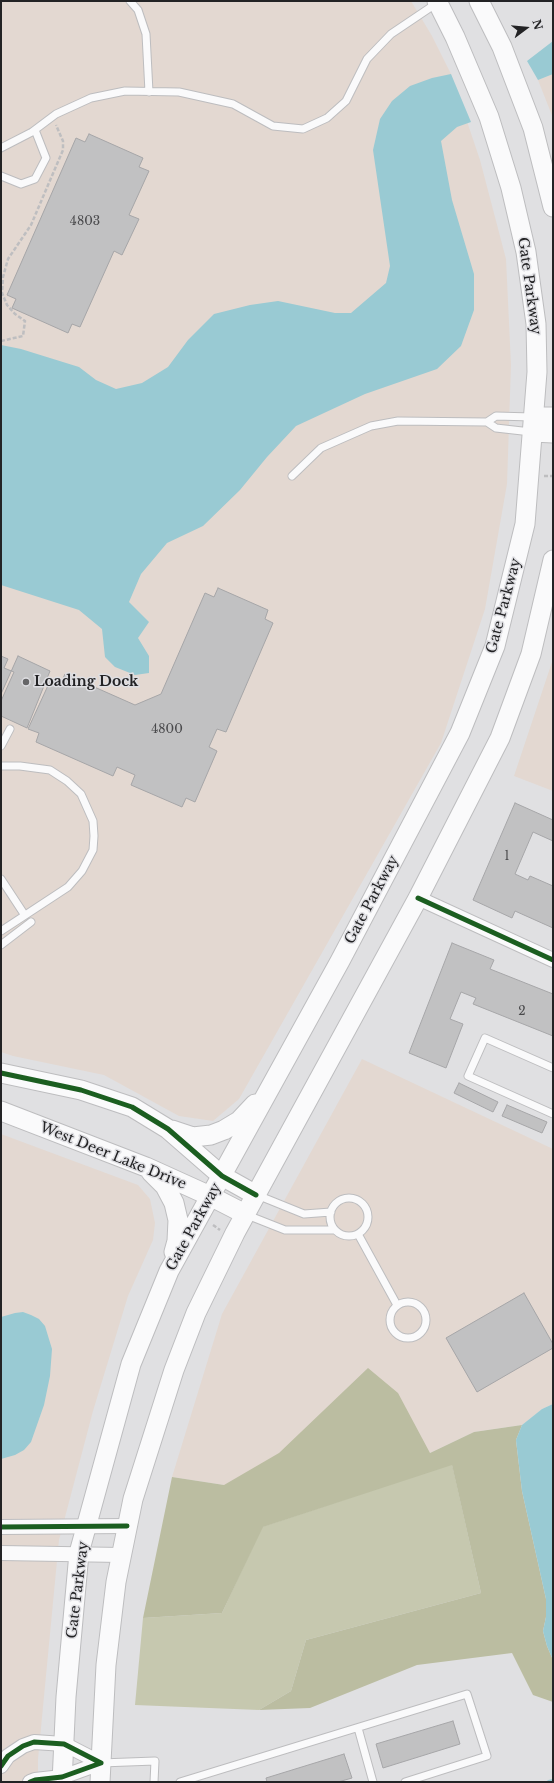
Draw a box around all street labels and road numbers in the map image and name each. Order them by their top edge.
street label: Gate Parkway [514,236,544,336]
street label: Gate Parkway [483,557,525,655]
street label: Gate Parkway [342,853,402,947]
street label: West Deer Lake Drive [37,1119,189,1193]
street label: Gate Parkway [163,1180,225,1274]
street label: Gate Parkway [64,1540,92,1640]

